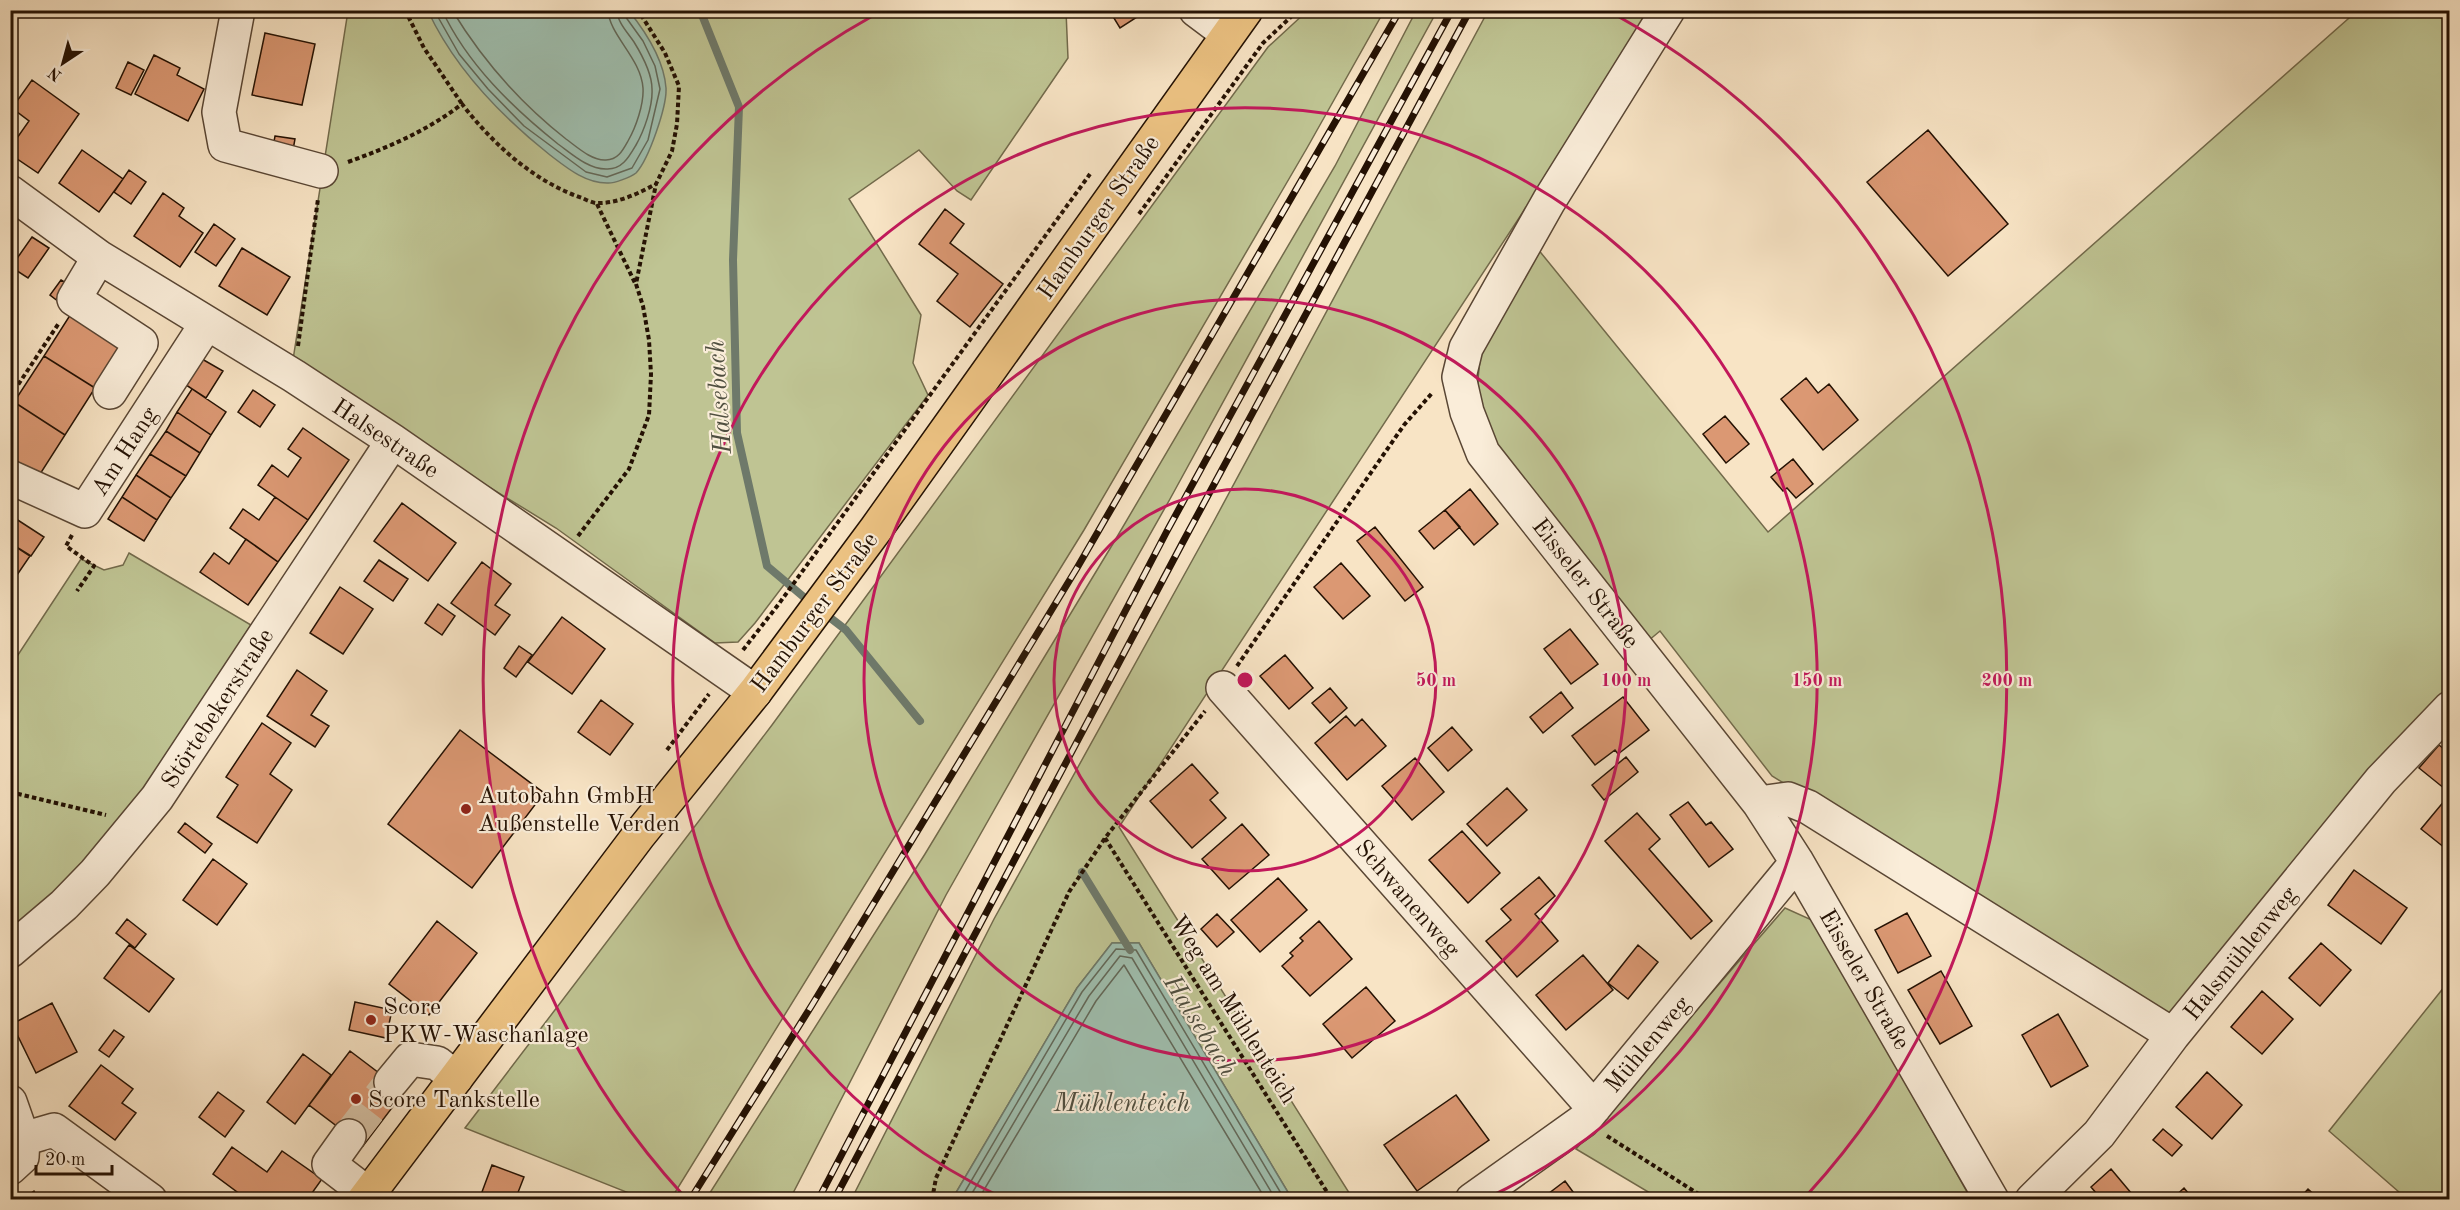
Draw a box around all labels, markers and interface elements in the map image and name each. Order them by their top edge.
north arrow [33,33,93,93]
text: N [45,63,65,84]
street label: Hamburger Straße [1034,132,1165,304]
water label: Halsebach [703,339,737,456]
street label: Halsestraße [327,395,443,484]
street label: Am Hang [88,403,163,501]
street label: Eisseler Straße [1526,515,1642,654]
street label: Hamburger Straße [748,529,884,698]
street label: Störtebekerstraße [158,625,279,793]
centre of rings [1235,670,1255,690]
text: 50 m [1416,672,1456,690]
text: 100 m [1601,672,1651,690]
text: 150 m [1792,672,1842,690]
text: 200 m [1982,672,2032,690]
place label: Autobahn GmbH Außenstelle Verden [478,785,680,837]
marker: Autobahn GmbH Außenstelle Verden [459,802,473,816]
street label: Schwanenweg [1349,836,1464,963]
street label: Halsmühlenweg [2180,883,2303,1026]
street label: Eisseler Straße [1813,906,1913,1054]
street label: Weg am Mühlenteich [1164,911,1300,1109]
water label: Halsebach [1157,970,1241,1082]
street label: Mühlenweg [1601,992,1696,1098]
place label: Score PKW-Waschanlage [383,996,589,1048]
marker: Score PKW-Waschanlage [364,1013,378,1027]
place label: Score Tankstelle [368,1089,540,1113]
water label: Mühlenteich [1053,1091,1190,1117]
marker: Score Tankstelle [349,1092,363,1106]
scale bar [36,1138,112,1176]
text: 20 m [45,1151,85,1169]

